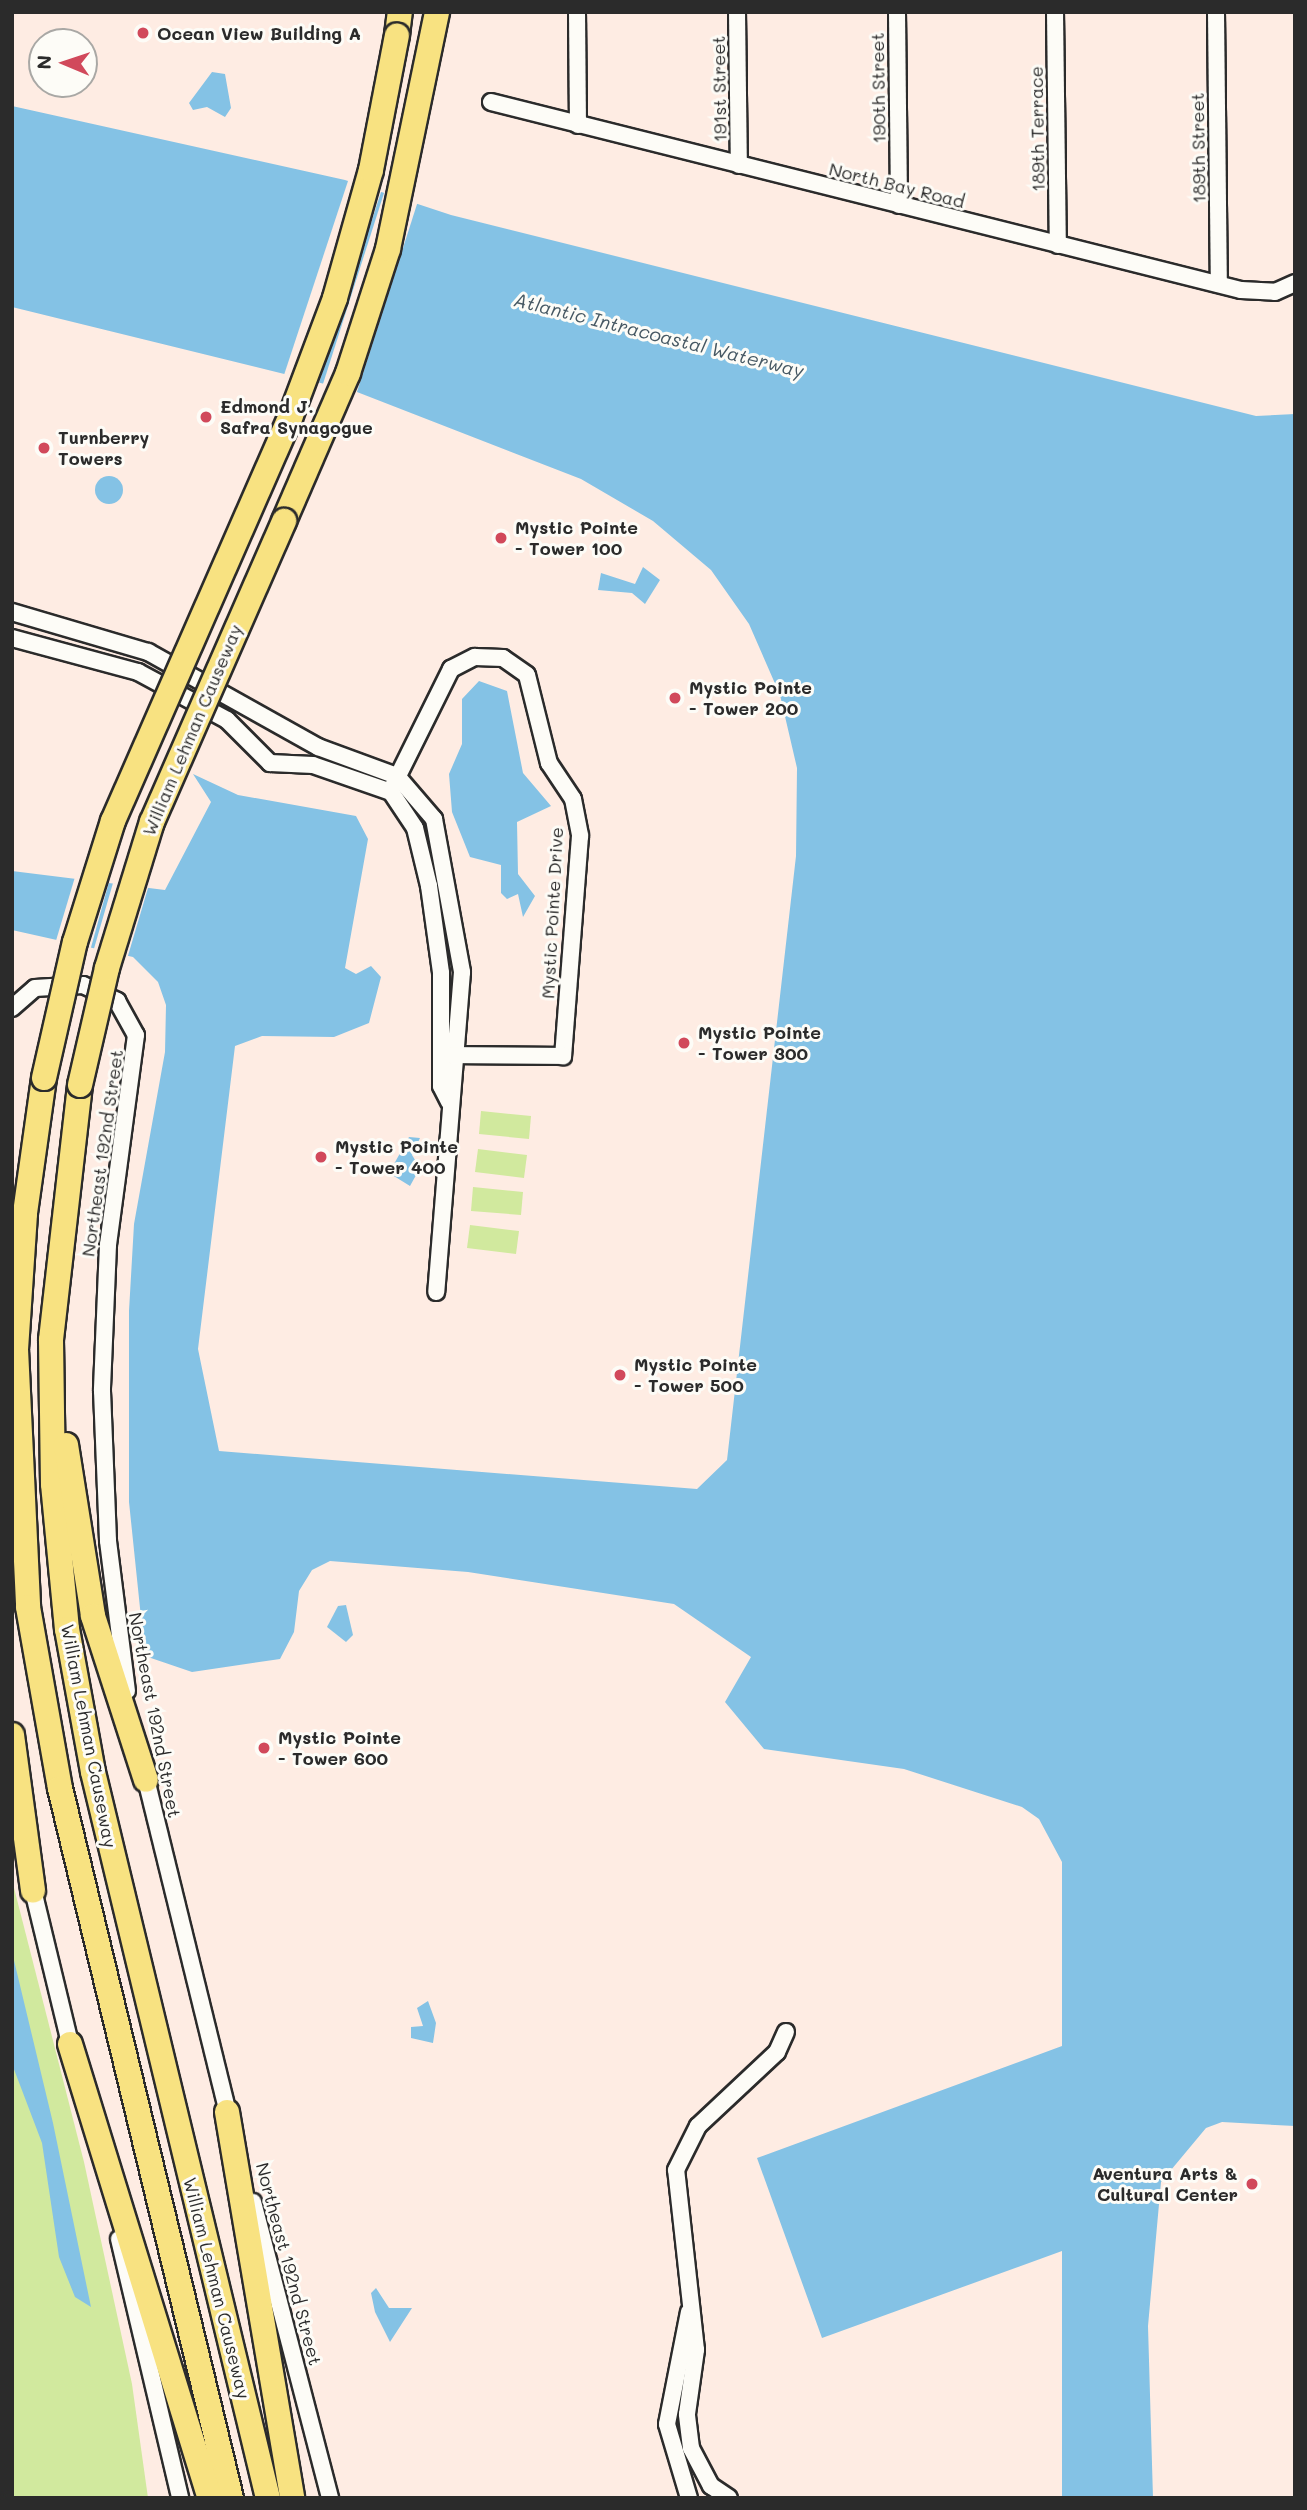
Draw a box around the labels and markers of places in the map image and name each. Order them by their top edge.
place label: Ocean View Building A [157,22,361,44]
marker: Ocean View Building A [135,25,151,41]
place label: Edmond J. Safra Synagogue [220,396,373,438]
marker: Edmond J. Safra Synagogue [198,409,214,425]
place label: Turnberry Towers [58,427,149,470]
marker: Turnberry Towers [36,440,52,456]
place label: Mystic Pointe - Tower 100 [515,517,638,560]
marker: Mystic Pointe - Tower 100 [493,530,509,546]
place label: Mystic Pointe - Tower 200 [689,677,812,720]
marker: Mystic Pointe - Tower 200 [667,690,683,706]
place label: Mystic Pointe - Tower 300 [698,1022,821,1064]
marker: Mystic Pointe - Tower 300 [676,1035,692,1051]
place label: Mystic Pointe - Tower 400 [335,1136,458,1178]
marker: Mystic Pointe - Tower 400 [313,1149,329,1165]
place label: Mystic Pointe - Tower 500 [634,1354,757,1396]
marker: Mystic Pointe - Tower 500 [612,1367,628,1383]
place label: Mystic Pointe - Tower 600 [278,1727,401,1770]
marker: Mystic Pointe - Tower 600 [256,1740,272,1756]
place label: Aventura Arts & Cultural Center [1092,2163,1238,2206]
marker: Aventura Arts & Cultural Center [1244,2176,1260,2192]

